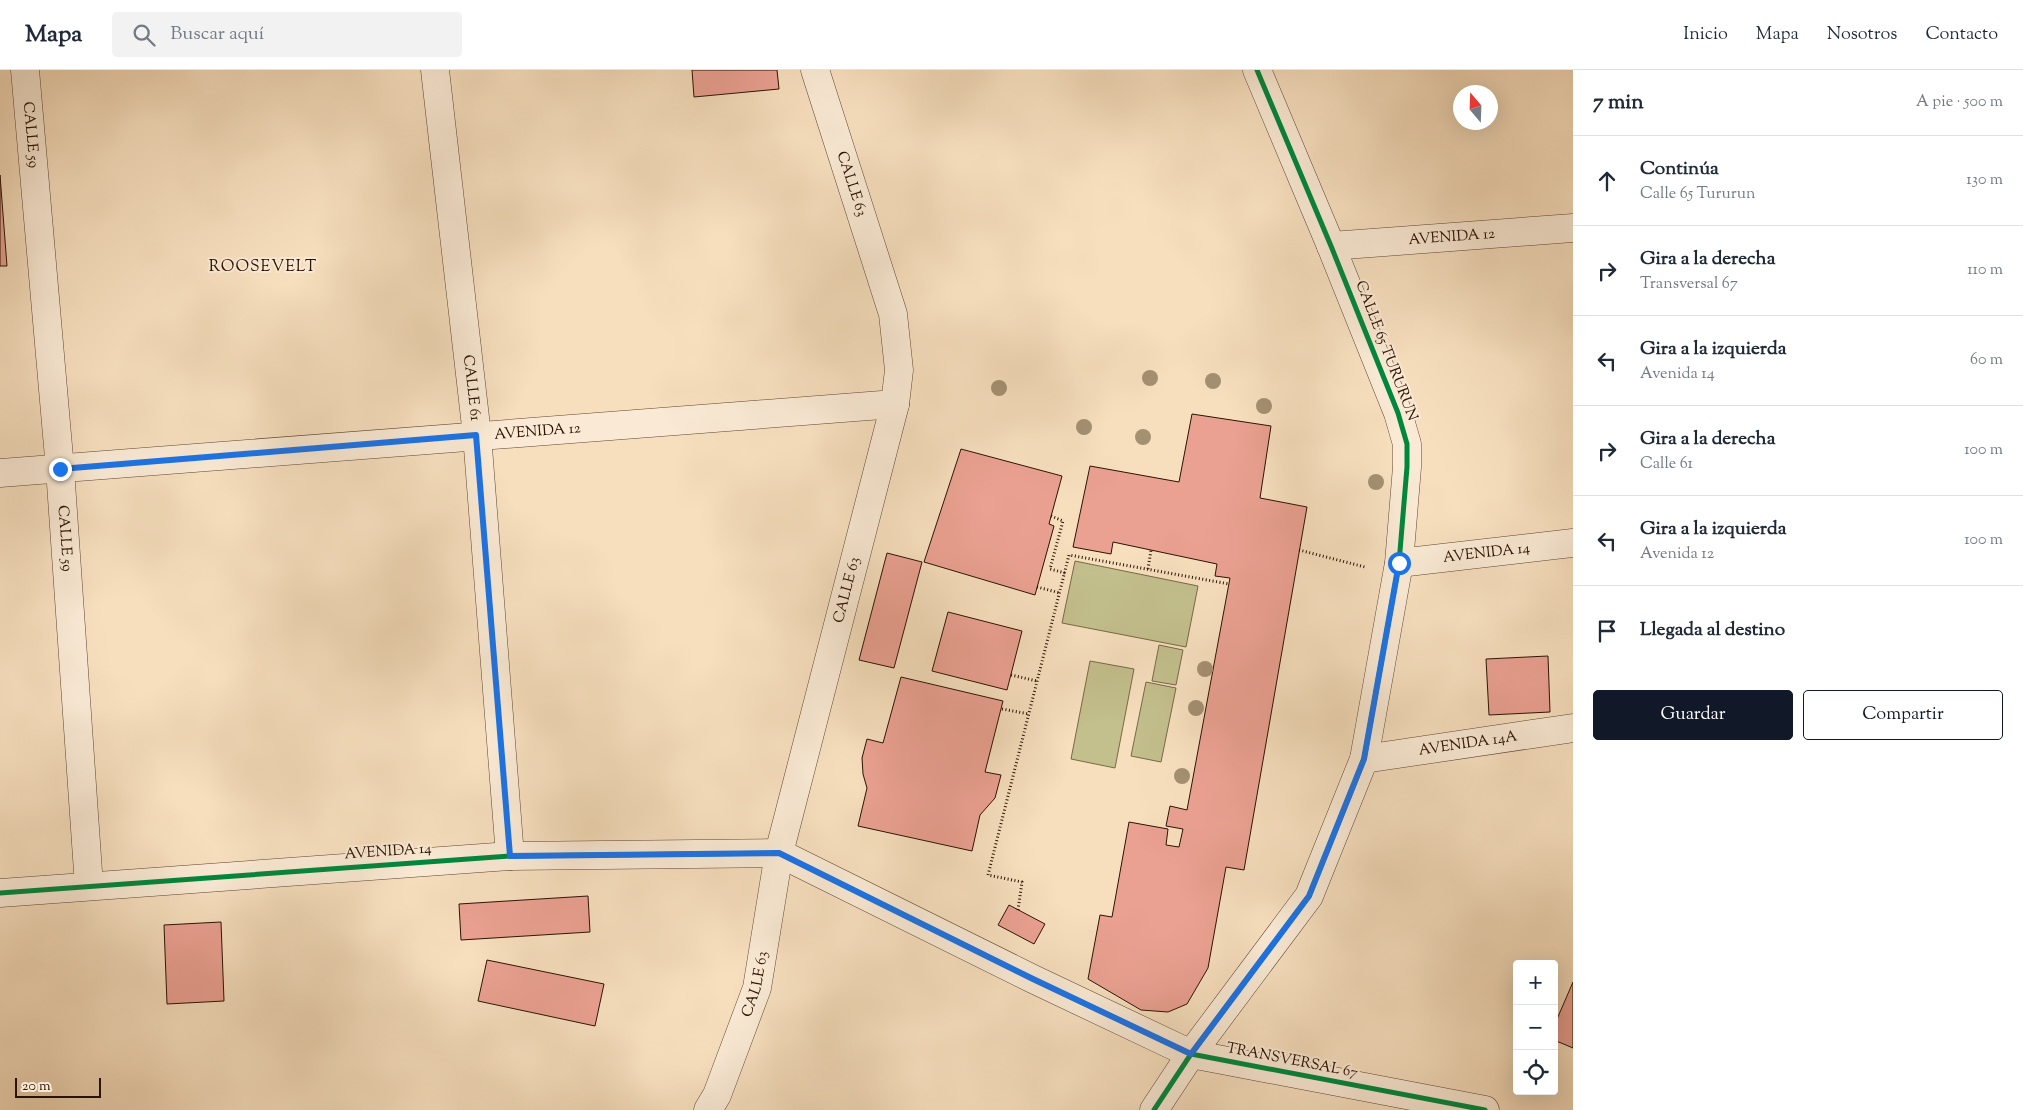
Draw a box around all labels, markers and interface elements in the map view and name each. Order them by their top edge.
search box [112,12,462,57]
text: Mapa [25,18,82,52]
icon: search [130,21,158,49]
text: Buscar aquí [170,21,264,48]
text: Inicio [1683,22,1728,48]
text: Mapa [1756,22,1799,48]
text: Nosotros [1827,22,1897,48]
text: Contacto [1925,22,1998,48]
north arrow [1453,85,1498,130]
text: 7 min [1593,88,1644,118]
text: A pie · 500 m [1916,91,2003,114]
street label: CALLE 59 [17,101,44,169]
street label: CALLE 63 [831,149,871,219]
text: Continúa [1640,156,1719,183]
icon: ahead [1593,167,1621,195]
text: 130 m [1966,169,2003,192]
text: Calle 65 Tururun [1640,183,1755,206]
street label: AVENIDA 12 [1408,223,1496,251]
text: Gira a la derecha [1640,246,1775,273]
district label: ROOSEVELT [209,256,317,279]
icon: right [1593,257,1621,285]
text: 110 m [1967,259,2003,282]
text: Transversal 67 [1640,273,1738,296]
street label: CALLE 65 TURURUN [1350,278,1422,424]
text: Gira a la izquierda [1640,336,1786,363]
icon: left [1593,347,1621,375]
text: 60 m [1970,349,2003,372]
street label: CALLE 61 [457,354,486,422]
text: Avenida 14 [1640,363,1715,386]
street label: AVENIDA 12 [493,418,582,445]
text: Gira a la derecha [1640,426,1775,453]
icon: right [1593,437,1621,465]
text: 100 m [1964,439,2003,462]
text: Calle 61 [1640,453,1693,476]
route end [49,458,72,481]
street label: CALLE 59 [52,504,78,572]
text: Gira a la izquierda [1640,516,1786,543]
icon: left [1593,527,1621,555]
text: 100 m [1964,529,2003,552]
street label: AVENIDA 14 [1442,537,1531,568]
text: Avenida 12 [1640,543,1714,566]
route start [1388,552,1411,575]
street label: CALLE 63 [828,555,866,625]
icon: arrive [1593,617,1621,645]
text: Llegada al destino [1640,617,1785,644]
button: Guardar [1593,690,1793,740]
button: Compartir [1803,690,2003,740]
street label: AVENIDA 14A [1417,726,1519,761]
street label: AVENIDA 14 [344,838,433,866]
street label: CALLE 63 [736,950,773,1020]
map controls [1513,960,1558,1095]
button: + [1513,960,1558,1005]
button: − [1513,1005,1558,1050]
street label: TRANSVERSAL 67 [1224,1038,1360,1084]
button: locate [1513,1050,1558,1095]
scale bar [15,1075,101,1098]
text: 20 m [22,1077,51,1097]

